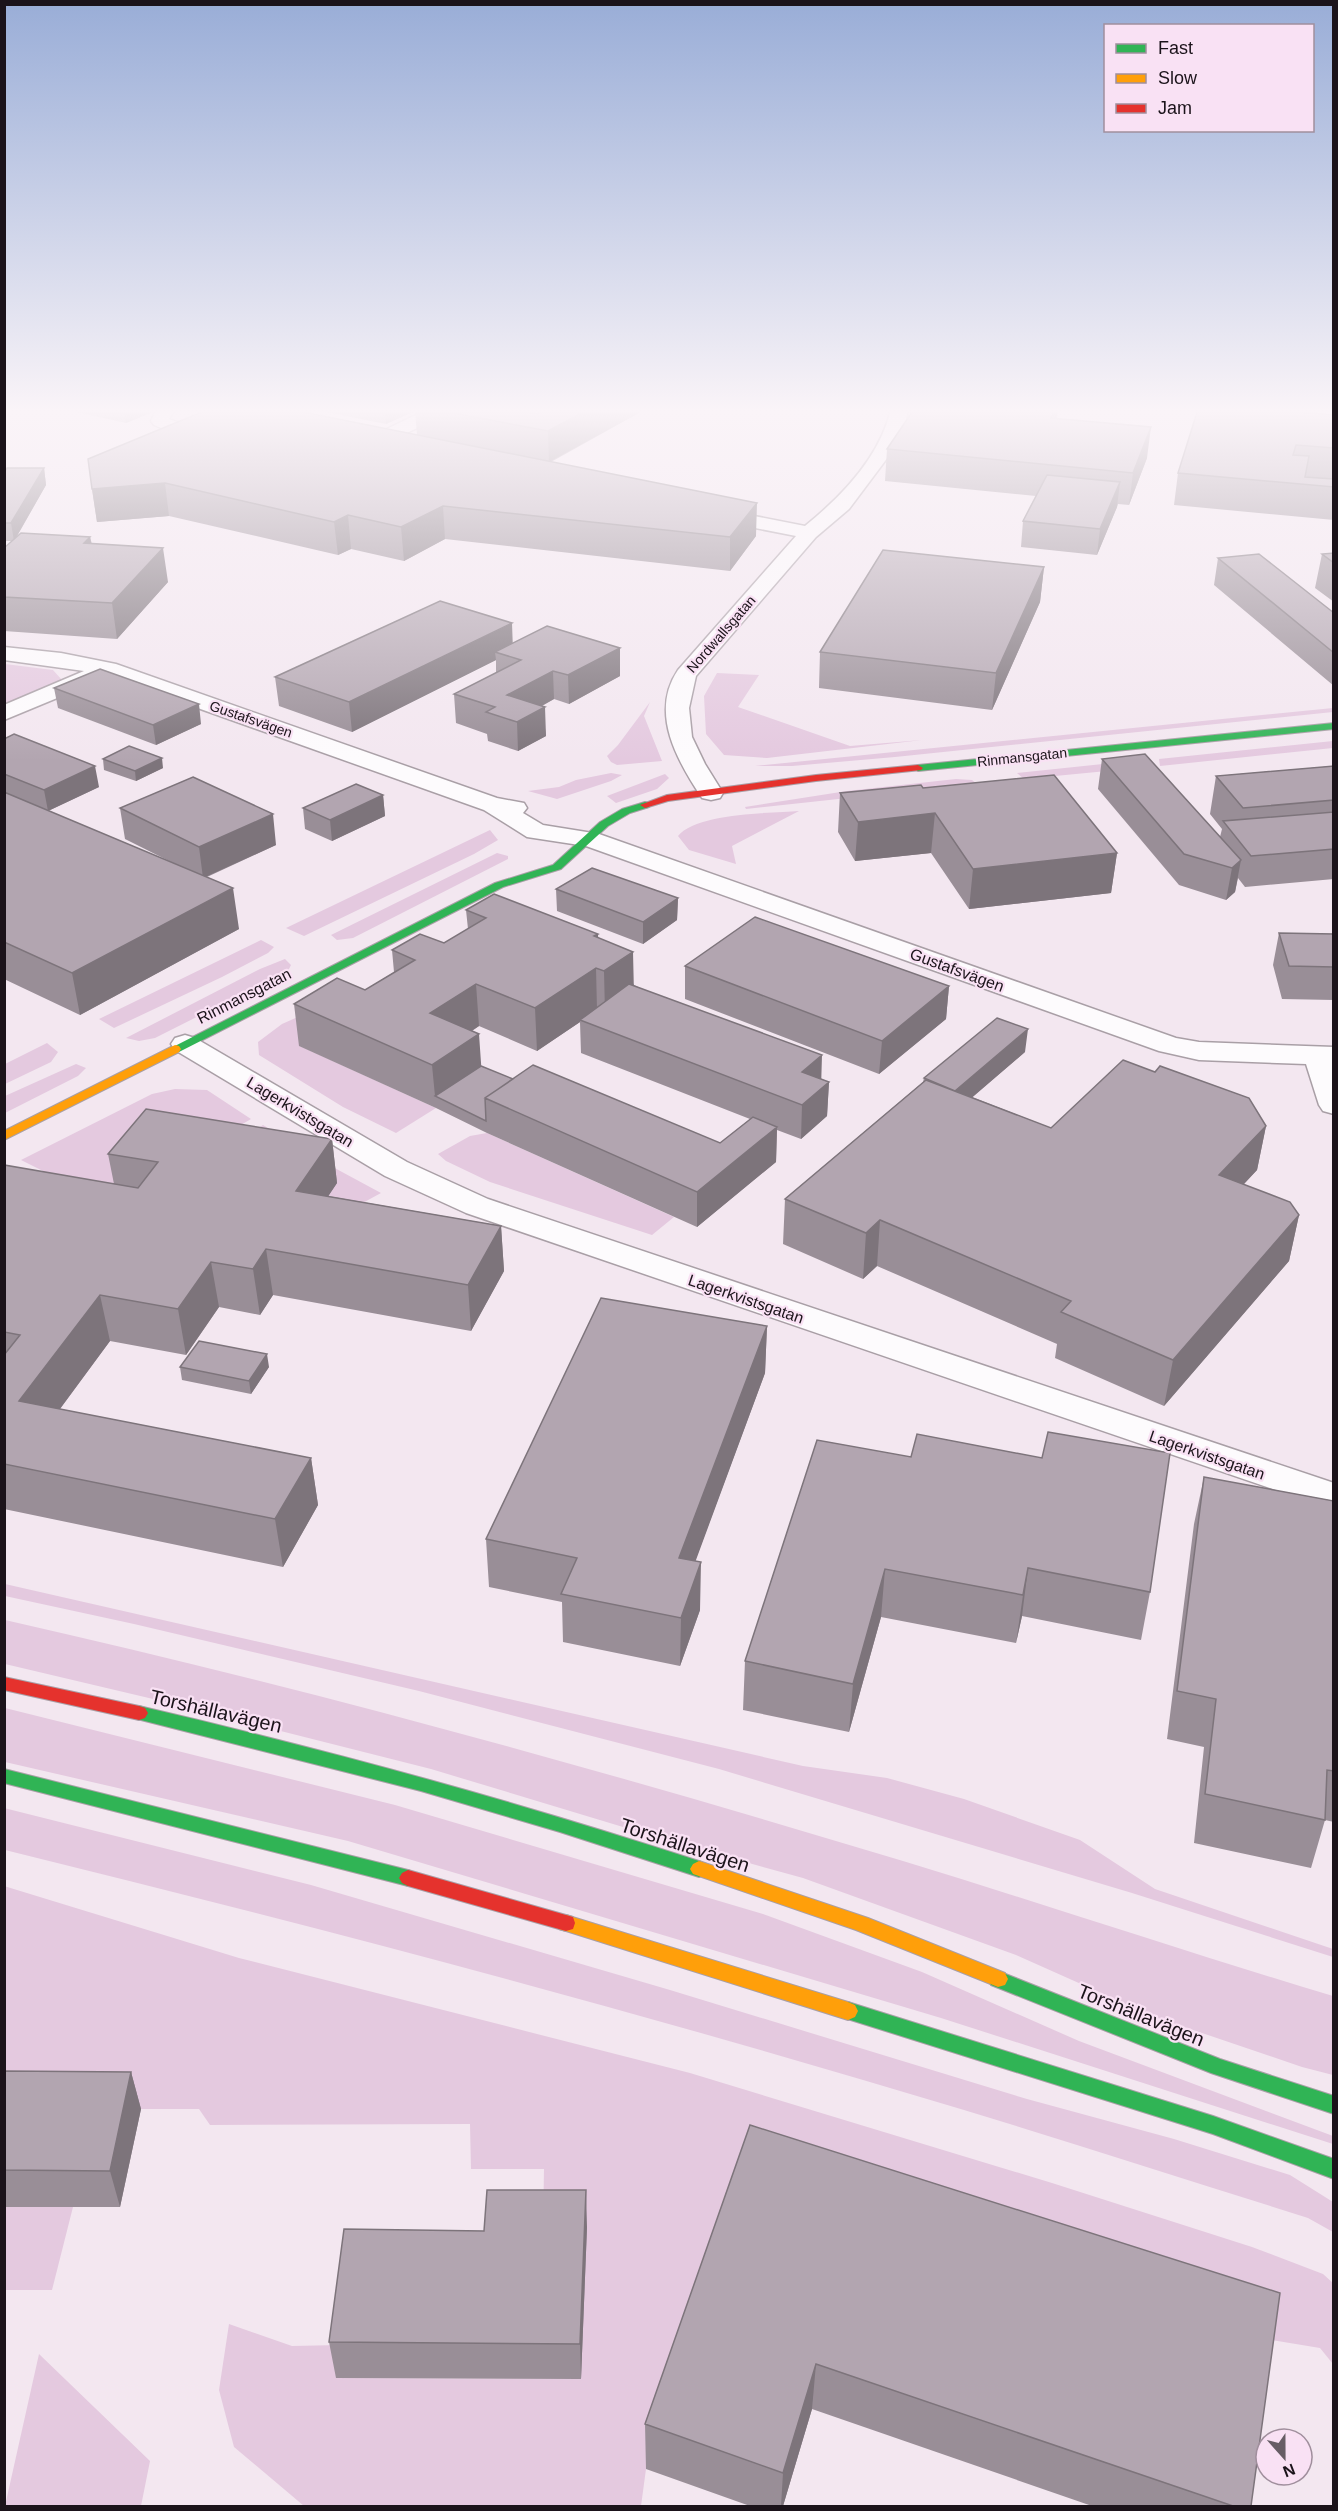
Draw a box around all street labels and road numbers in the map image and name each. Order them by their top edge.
street label: Nordwallsgatan [683,592,759,676]
street label: Gustafsvägen [208,697,294,741]
street label: Rinmansgatan [976,744,1068,770]
street label: Gustafsvägen [908,945,1006,995]
street label: Rinmansgatan [194,965,294,1027]
street label: Lagerkvistsgatan [244,1074,356,1150]
street label: Lagerkvistsgatan [686,1271,806,1327]
street label: Lagerkvistsgatan [1147,1427,1267,1483]
street label: Torshällavägen [148,1685,284,1737]
street label: Torshällavägen [618,1814,752,1876]
street label: Torshällavägen [1075,1980,1207,2050]

